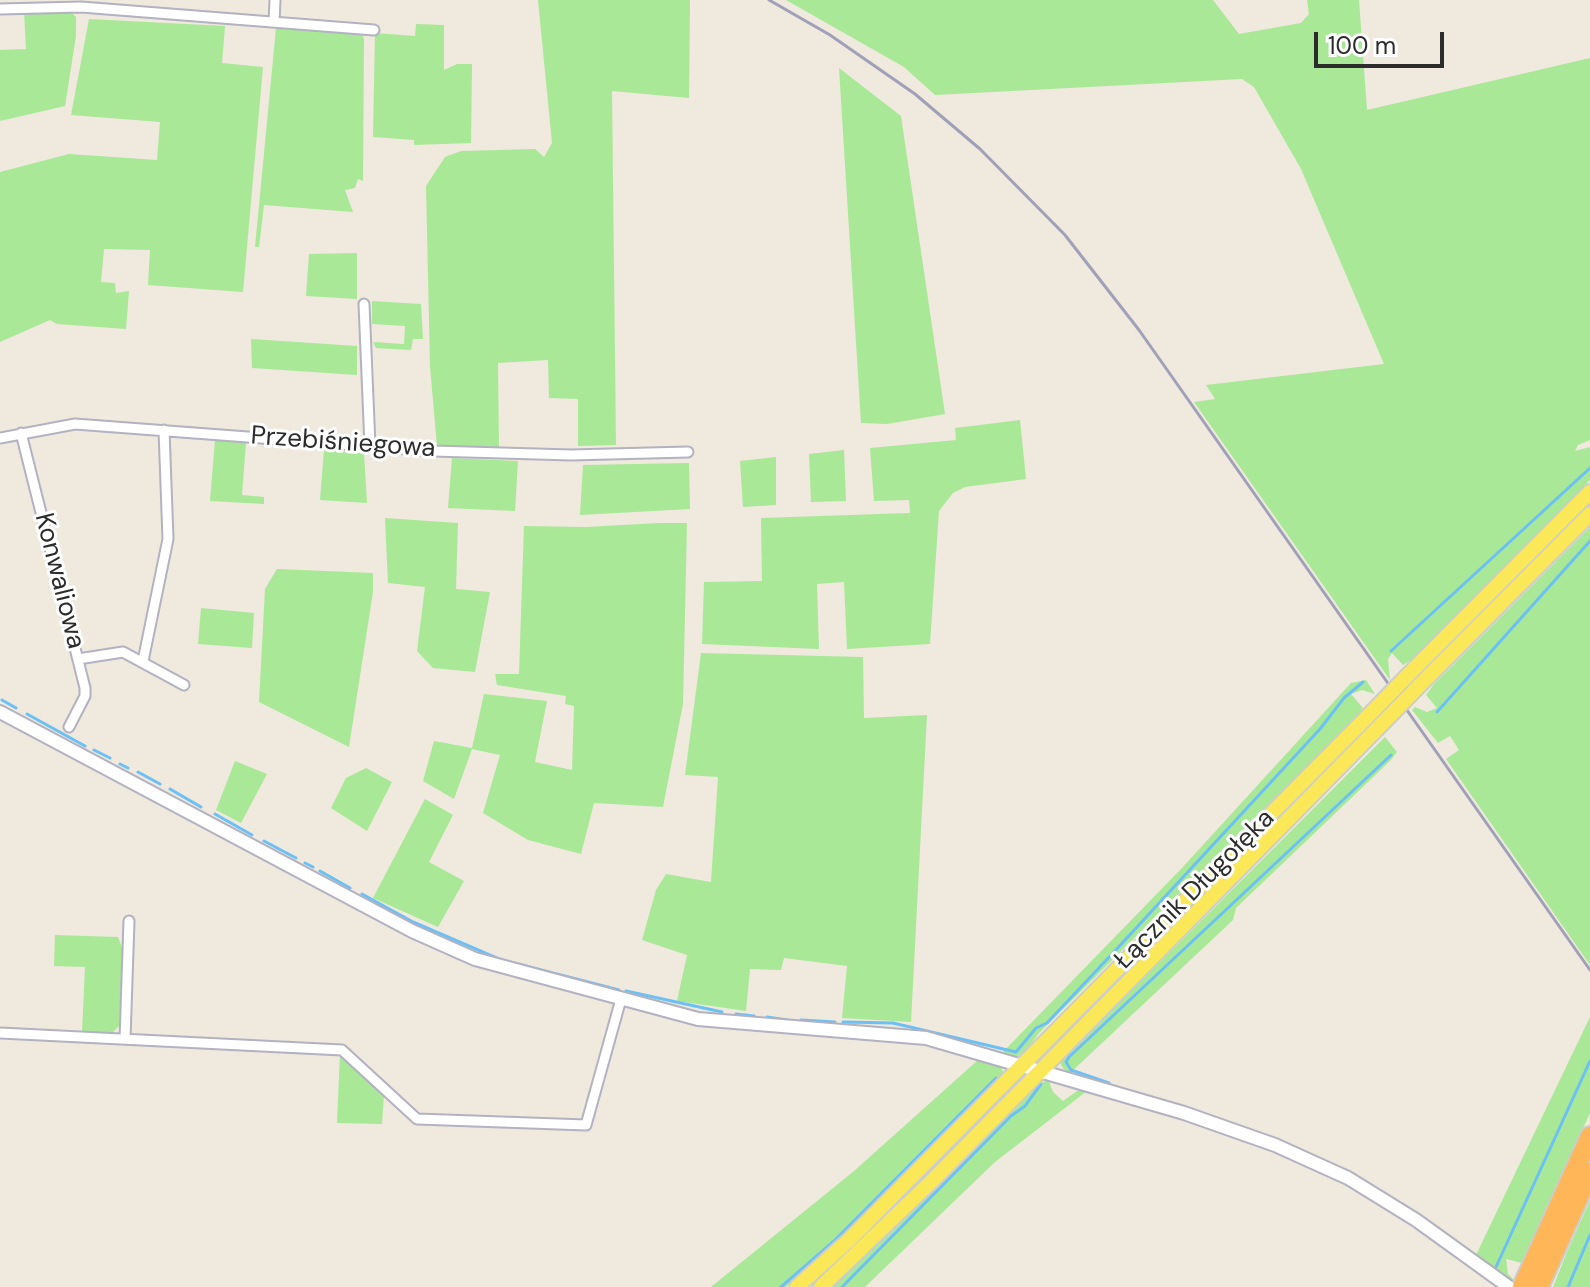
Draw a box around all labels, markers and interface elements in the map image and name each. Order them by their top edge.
scale bar [1318,16,1448,66]
text: 100 m [1328,30,1396,61]
street label: Przebiśniegowa [250,421,436,465]
street label: Konwaliowa [27,510,91,652]
street label: Łącznik Długołęka [1108,803,1282,977]

